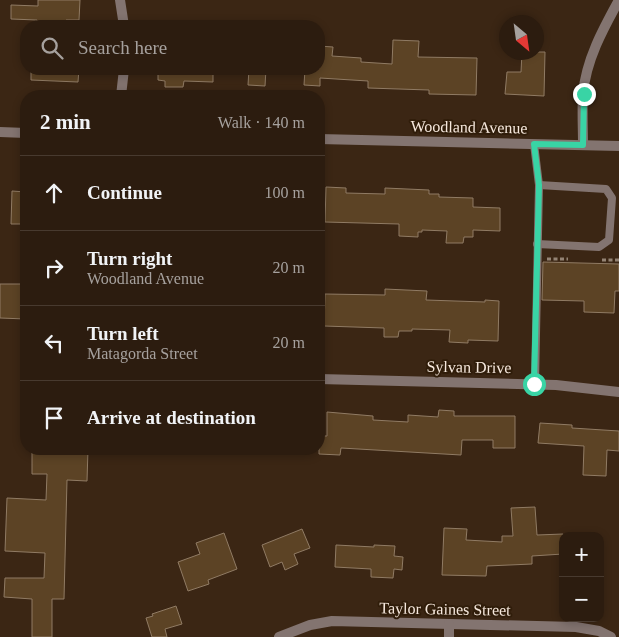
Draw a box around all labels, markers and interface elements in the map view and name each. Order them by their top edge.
north arrow [499,15,544,60]
search box [20,20,325,75]
icon: search [38,34,66,62]
text: Search here [78,37,167,58]
route end [573,83,596,106]
text: 2 min [40,110,91,134]
text: Walk · 140 m [218,114,305,131]
street label: Woodland Avenue [410,117,528,137]
icon: ahead [40,179,68,207]
text: Continue [87,182,162,203]
text: 100 m [265,184,305,201]
text: Turn right [87,248,172,269]
icon: right [40,254,68,282]
text: 20 m [273,259,305,276]
text: Woodland Avenue [87,270,204,287]
text: Turn left [87,323,159,344]
icon: left [40,329,68,357]
text: 20 m [273,334,305,351]
text: Matagorda Street [87,345,198,362]
street label: Sylvan Drive [426,358,512,377]
route start [523,373,546,396]
icon: arrive [40,404,68,432]
text: Arrive at destination [87,407,256,428]
map controls [559,532,604,622]
button: + [559,532,604,577]
button: − [559,577,604,622]
street label: Taylor Gaines Street [379,599,511,620]

